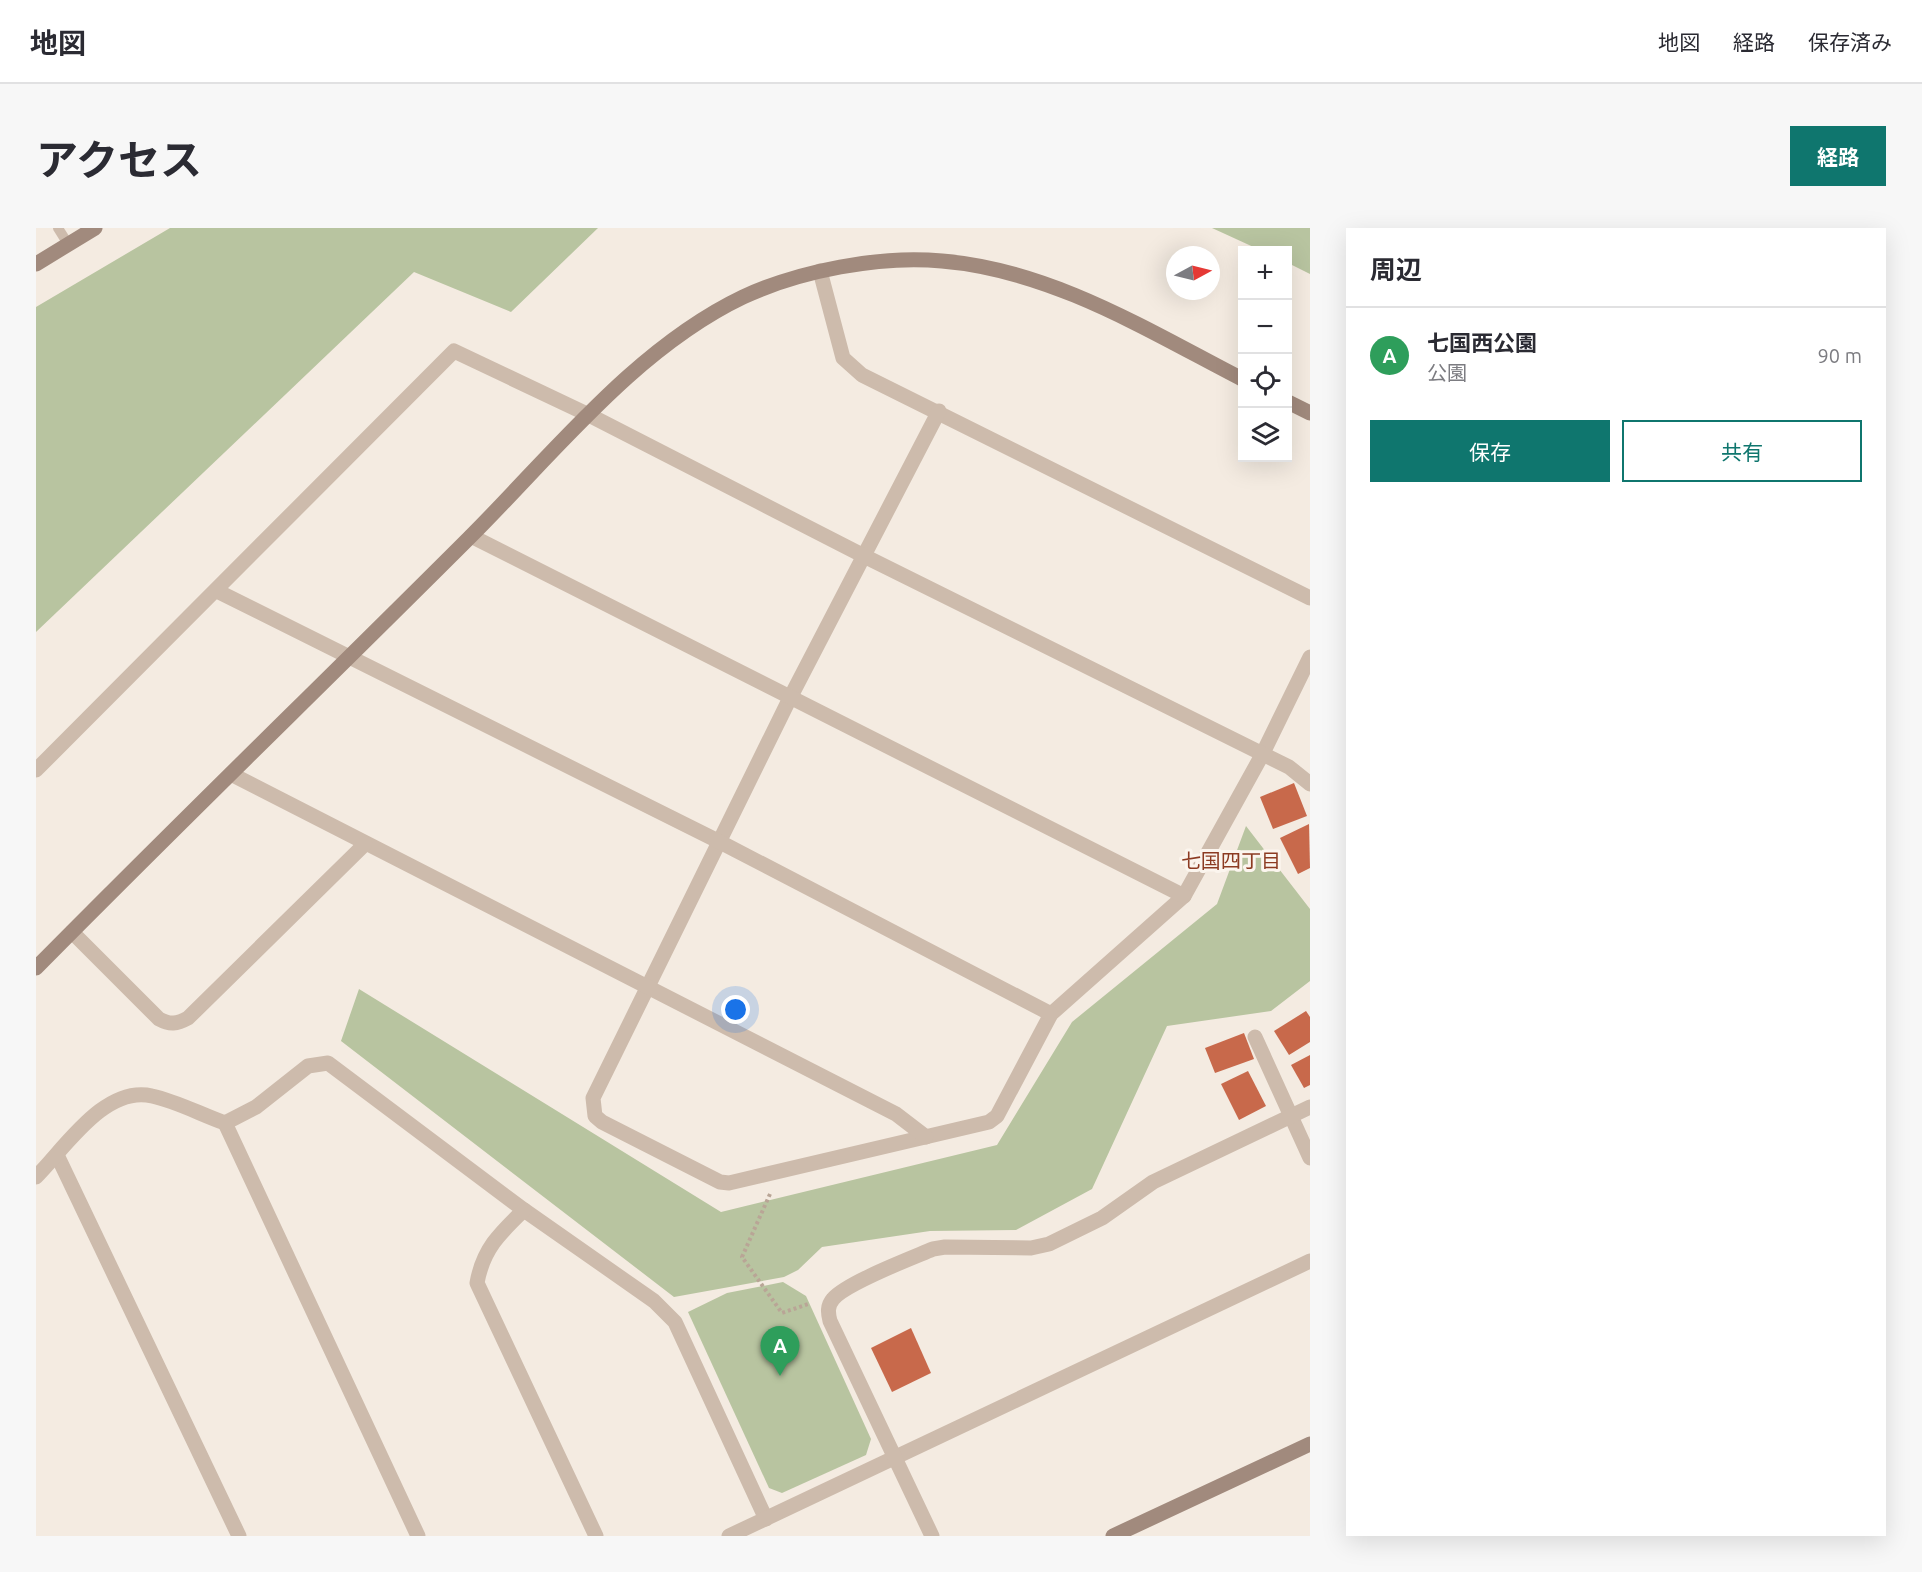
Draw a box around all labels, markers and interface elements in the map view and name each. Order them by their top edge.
text: 地図 [30,27,86,58]
text: 地図 [1658,30,1700,54]
text: 経路 [1733,30,1775,54]
text: 保存済み [1808,30,1892,54]
button: 経路 [1790,126,1886,186]
text: アクセス [36,136,202,183]
north arrow [1166,246,1220,300]
map controls [1238,246,1292,462]
button: + [1238,246,1292,300]
text: 周辺 [1370,255,1422,284]
button: − [1238,300,1292,354]
text: 七国西公園 [1427,330,1537,355]
text: A [1382,344,1397,367]
text: 90 m [1818,344,1862,367]
button: locate [1238,354,1292,408]
text: 公園 [1427,361,1467,384]
button: layers [1238,408,1292,462]
button: 保存 [1370,420,1610,482]
button: 共有 [1622,420,1862,482]
district label: 七国四丁目 [1181,849,1281,872]
your location [721,995,750,1024]
pin: A [760,1326,800,1376]

